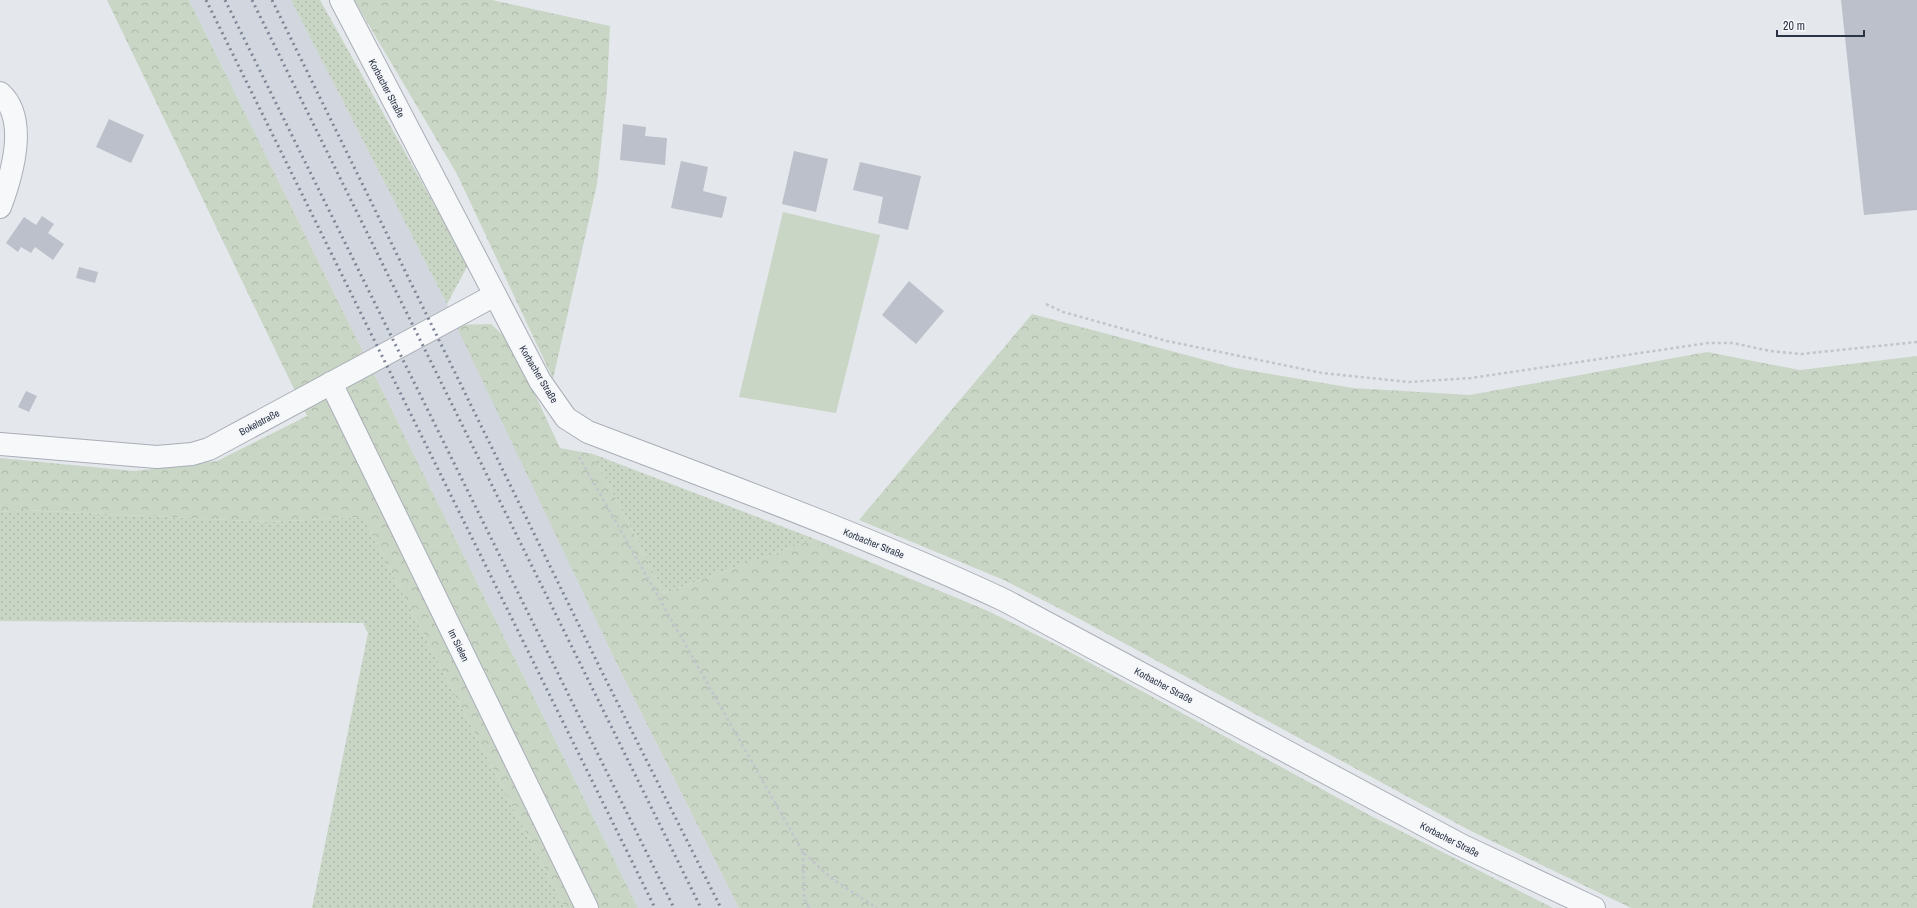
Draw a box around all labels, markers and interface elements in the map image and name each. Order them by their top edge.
scale bar [1777,12,1864,38]
text: 20 m [1783,18,1805,34]
street label: Korbacher Straße [366,57,408,120]
street label: Korbacher Straße [516,343,561,406]
street label: Bokelstraße [237,406,282,438]
street label: Korbacher Straße [841,525,907,562]
street label: Im Sielen [445,627,472,664]
street label: Korbacher Straße [1132,665,1196,707]
street label: Korbacher Straße [1418,819,1482,860]

